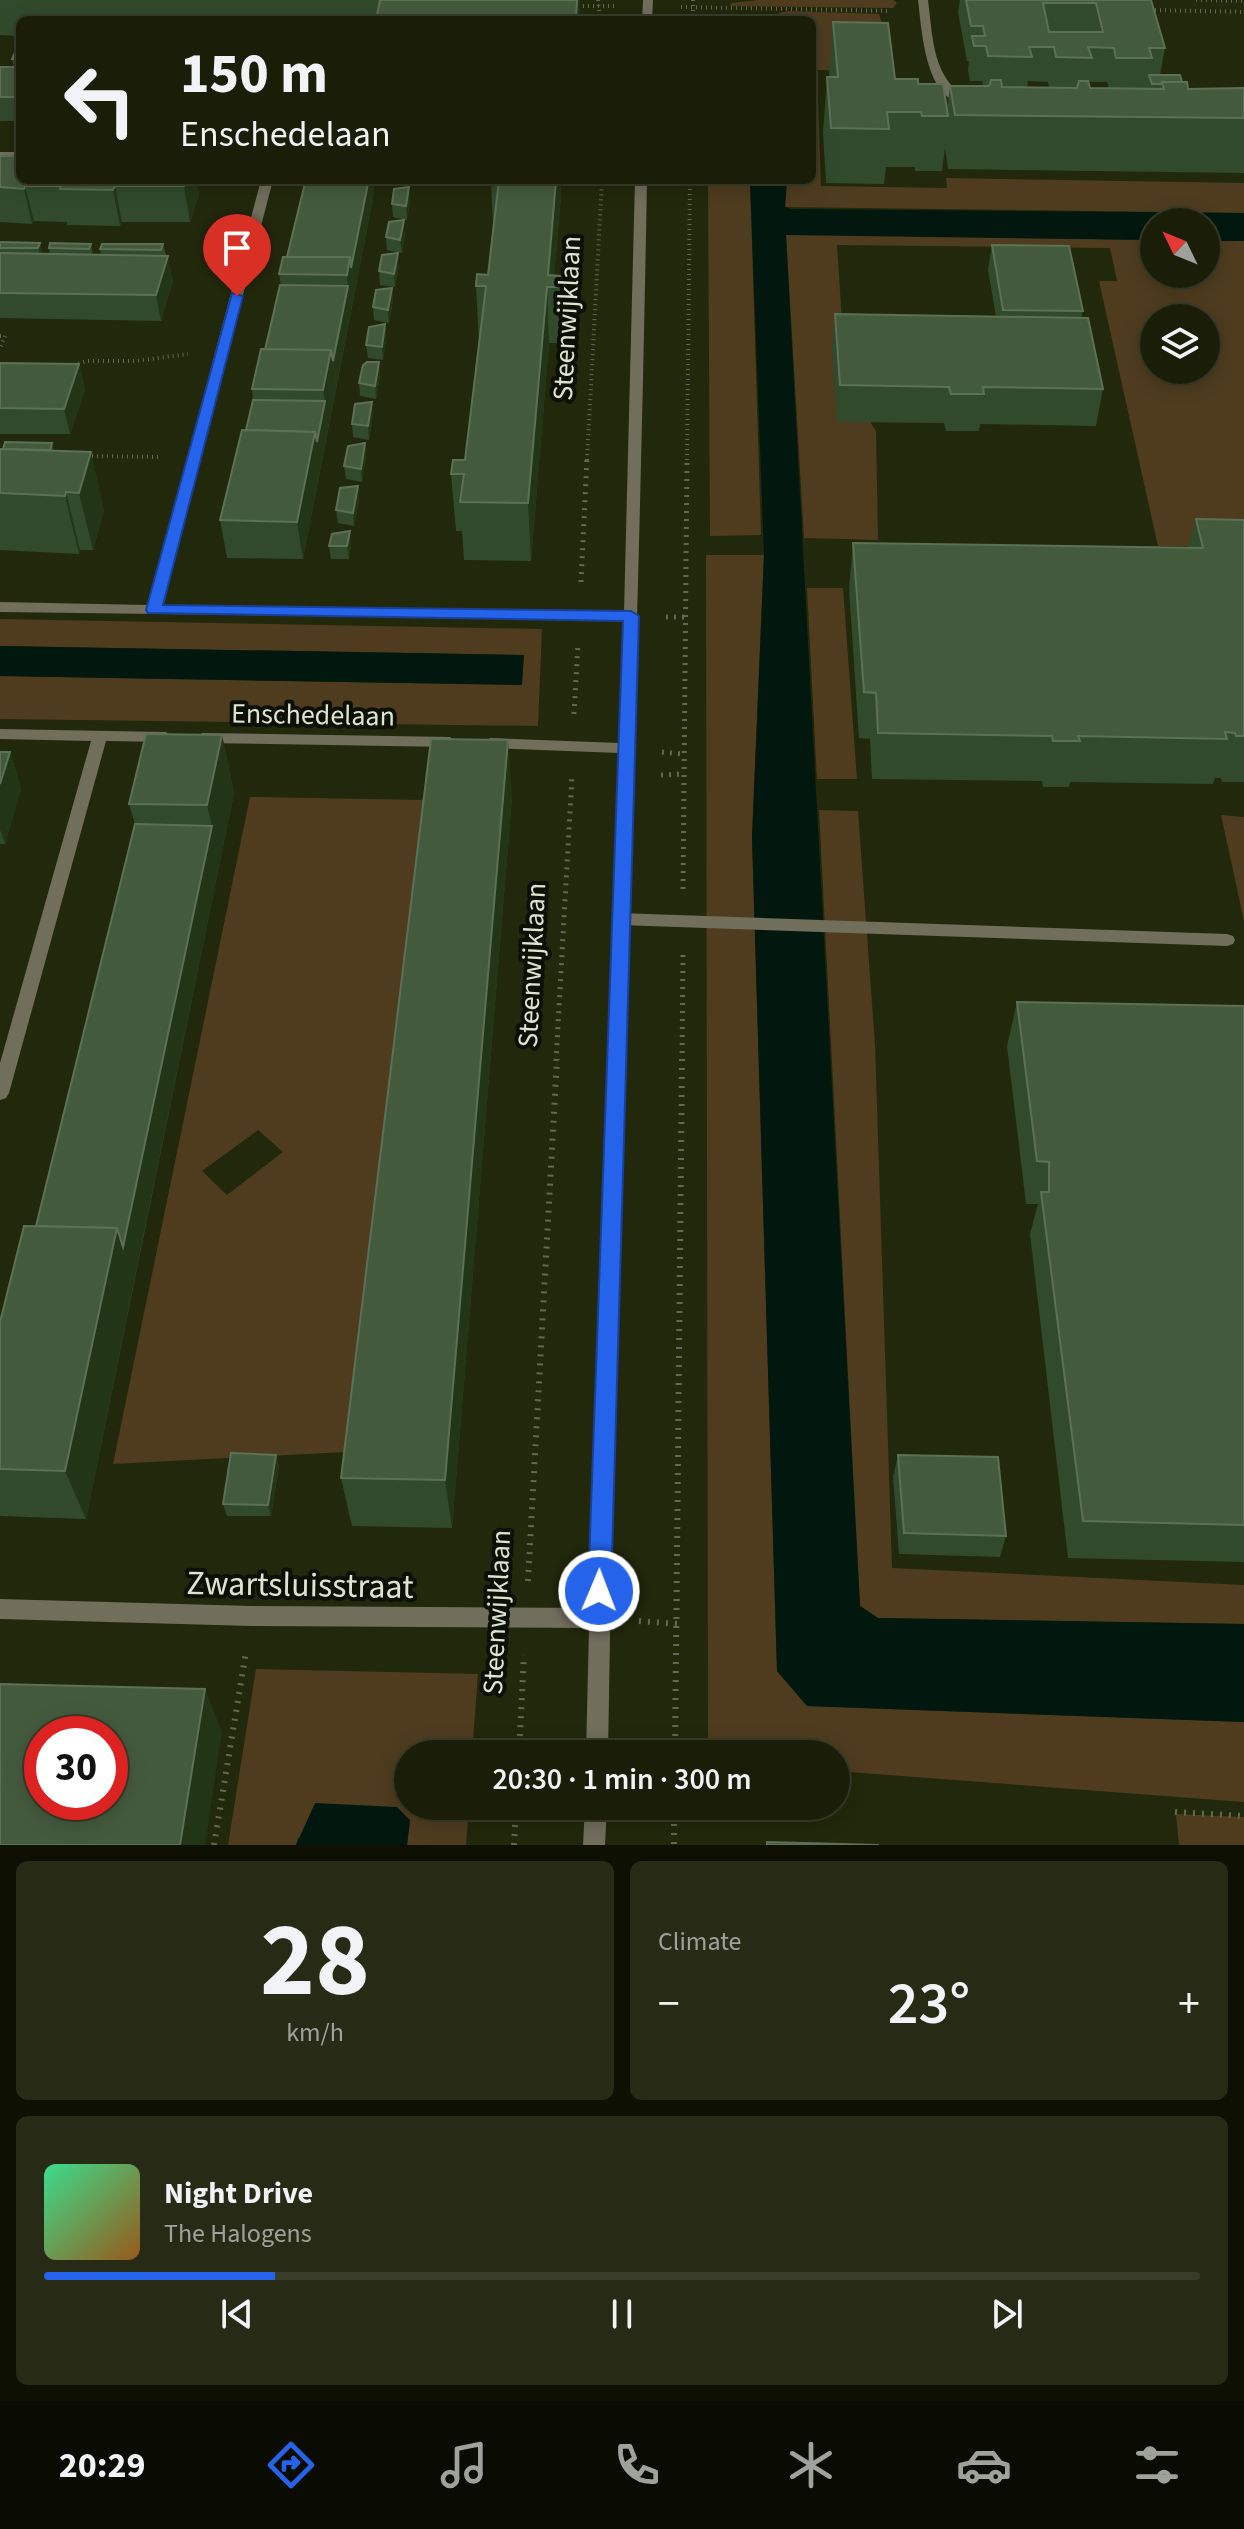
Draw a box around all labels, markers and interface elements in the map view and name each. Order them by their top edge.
text: 150 m [180,35,328,114]
icon: left [48,48,152,152]
text: Enschedelaan [180,109,391,160]
north arrow [1140,208,1220,288]
map controls [1140,208,1220,384]
pin [203,214,271,296]
icon: arrive [215,226,259,270]
street label: Steenwijklaan [543,235,591,401]
button: layers [1140,304,1220,384]
street label: Enschedelaan [231,694,395,736]
street label: Steenwijklaan [508,882,556,1048]
street label: Steenwijklaan [473,1529,521,1695]
position arrow [557,1549,641,1633]
street label: Zwartsluisstraat [186,1559,415,1612]
speed limit sign: 30 [24,1716,128,1820]
text: 20:30 · 1 min · 300 m [492,1758,752,1801]
text: 28 [260,1888,370,2036]
text: Climate [658,1923,742,1960]
text: 23° [888,1962,970,2047]
text: − [658,1973,680,2036]
text: + [1178,1973,1200,2036]
text: km/h [286,2014,344,2051]
text: Night Drive [164,2172,313,2215]
text: The Halogens [164,2215,312,2252]
icon: previous [215,2292,259,2336]
icon: pause [600,2292,644,2336]
icon: next [985,2292,1029,2336]
icon: directions [263,2437,319,2493]
icon: music [436,2437,492,2493]
icon: phone [609,2437,665,2493]
icon: climate [783,2437,839,2493]
icon: car [956,2437,1012,2493]
icon: filters [1129,2437,1185,2493]
text: 20:29 [59,2440,145,2491]

